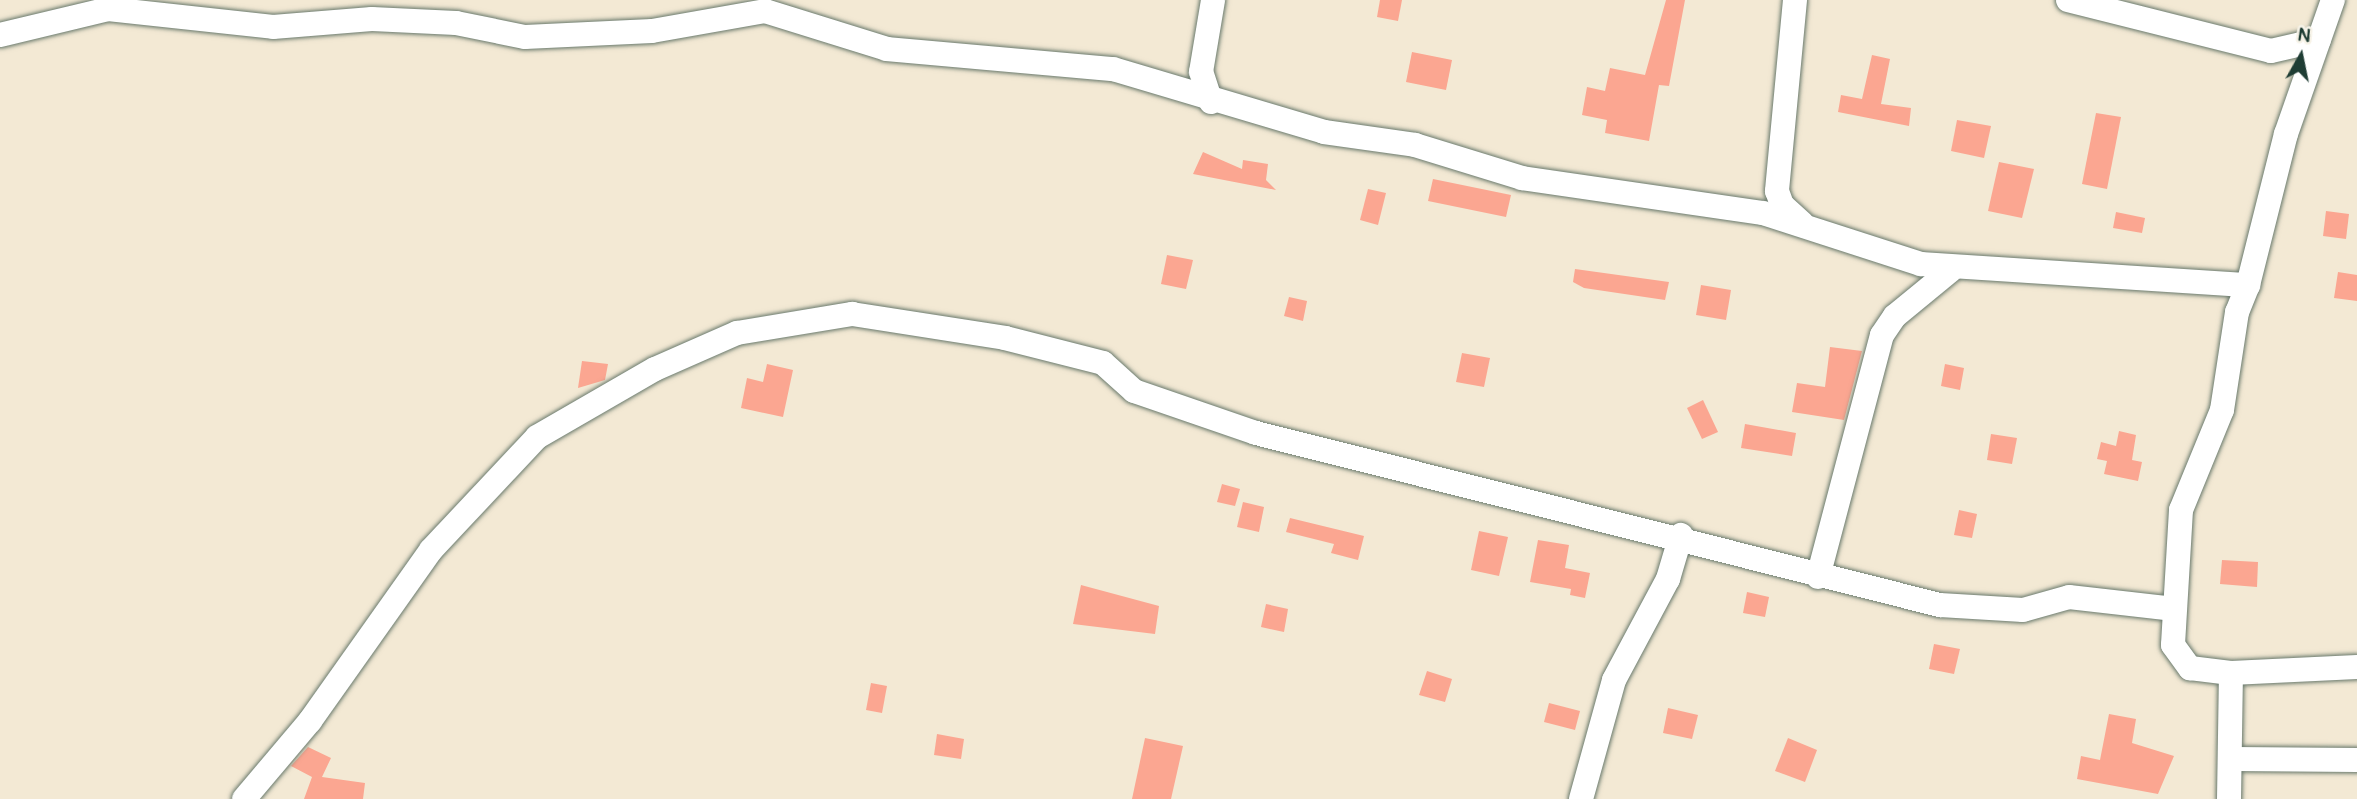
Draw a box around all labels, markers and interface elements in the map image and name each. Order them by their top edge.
north arrow [2266,21,2336,91]
text: N [2296,22,2313,48]

